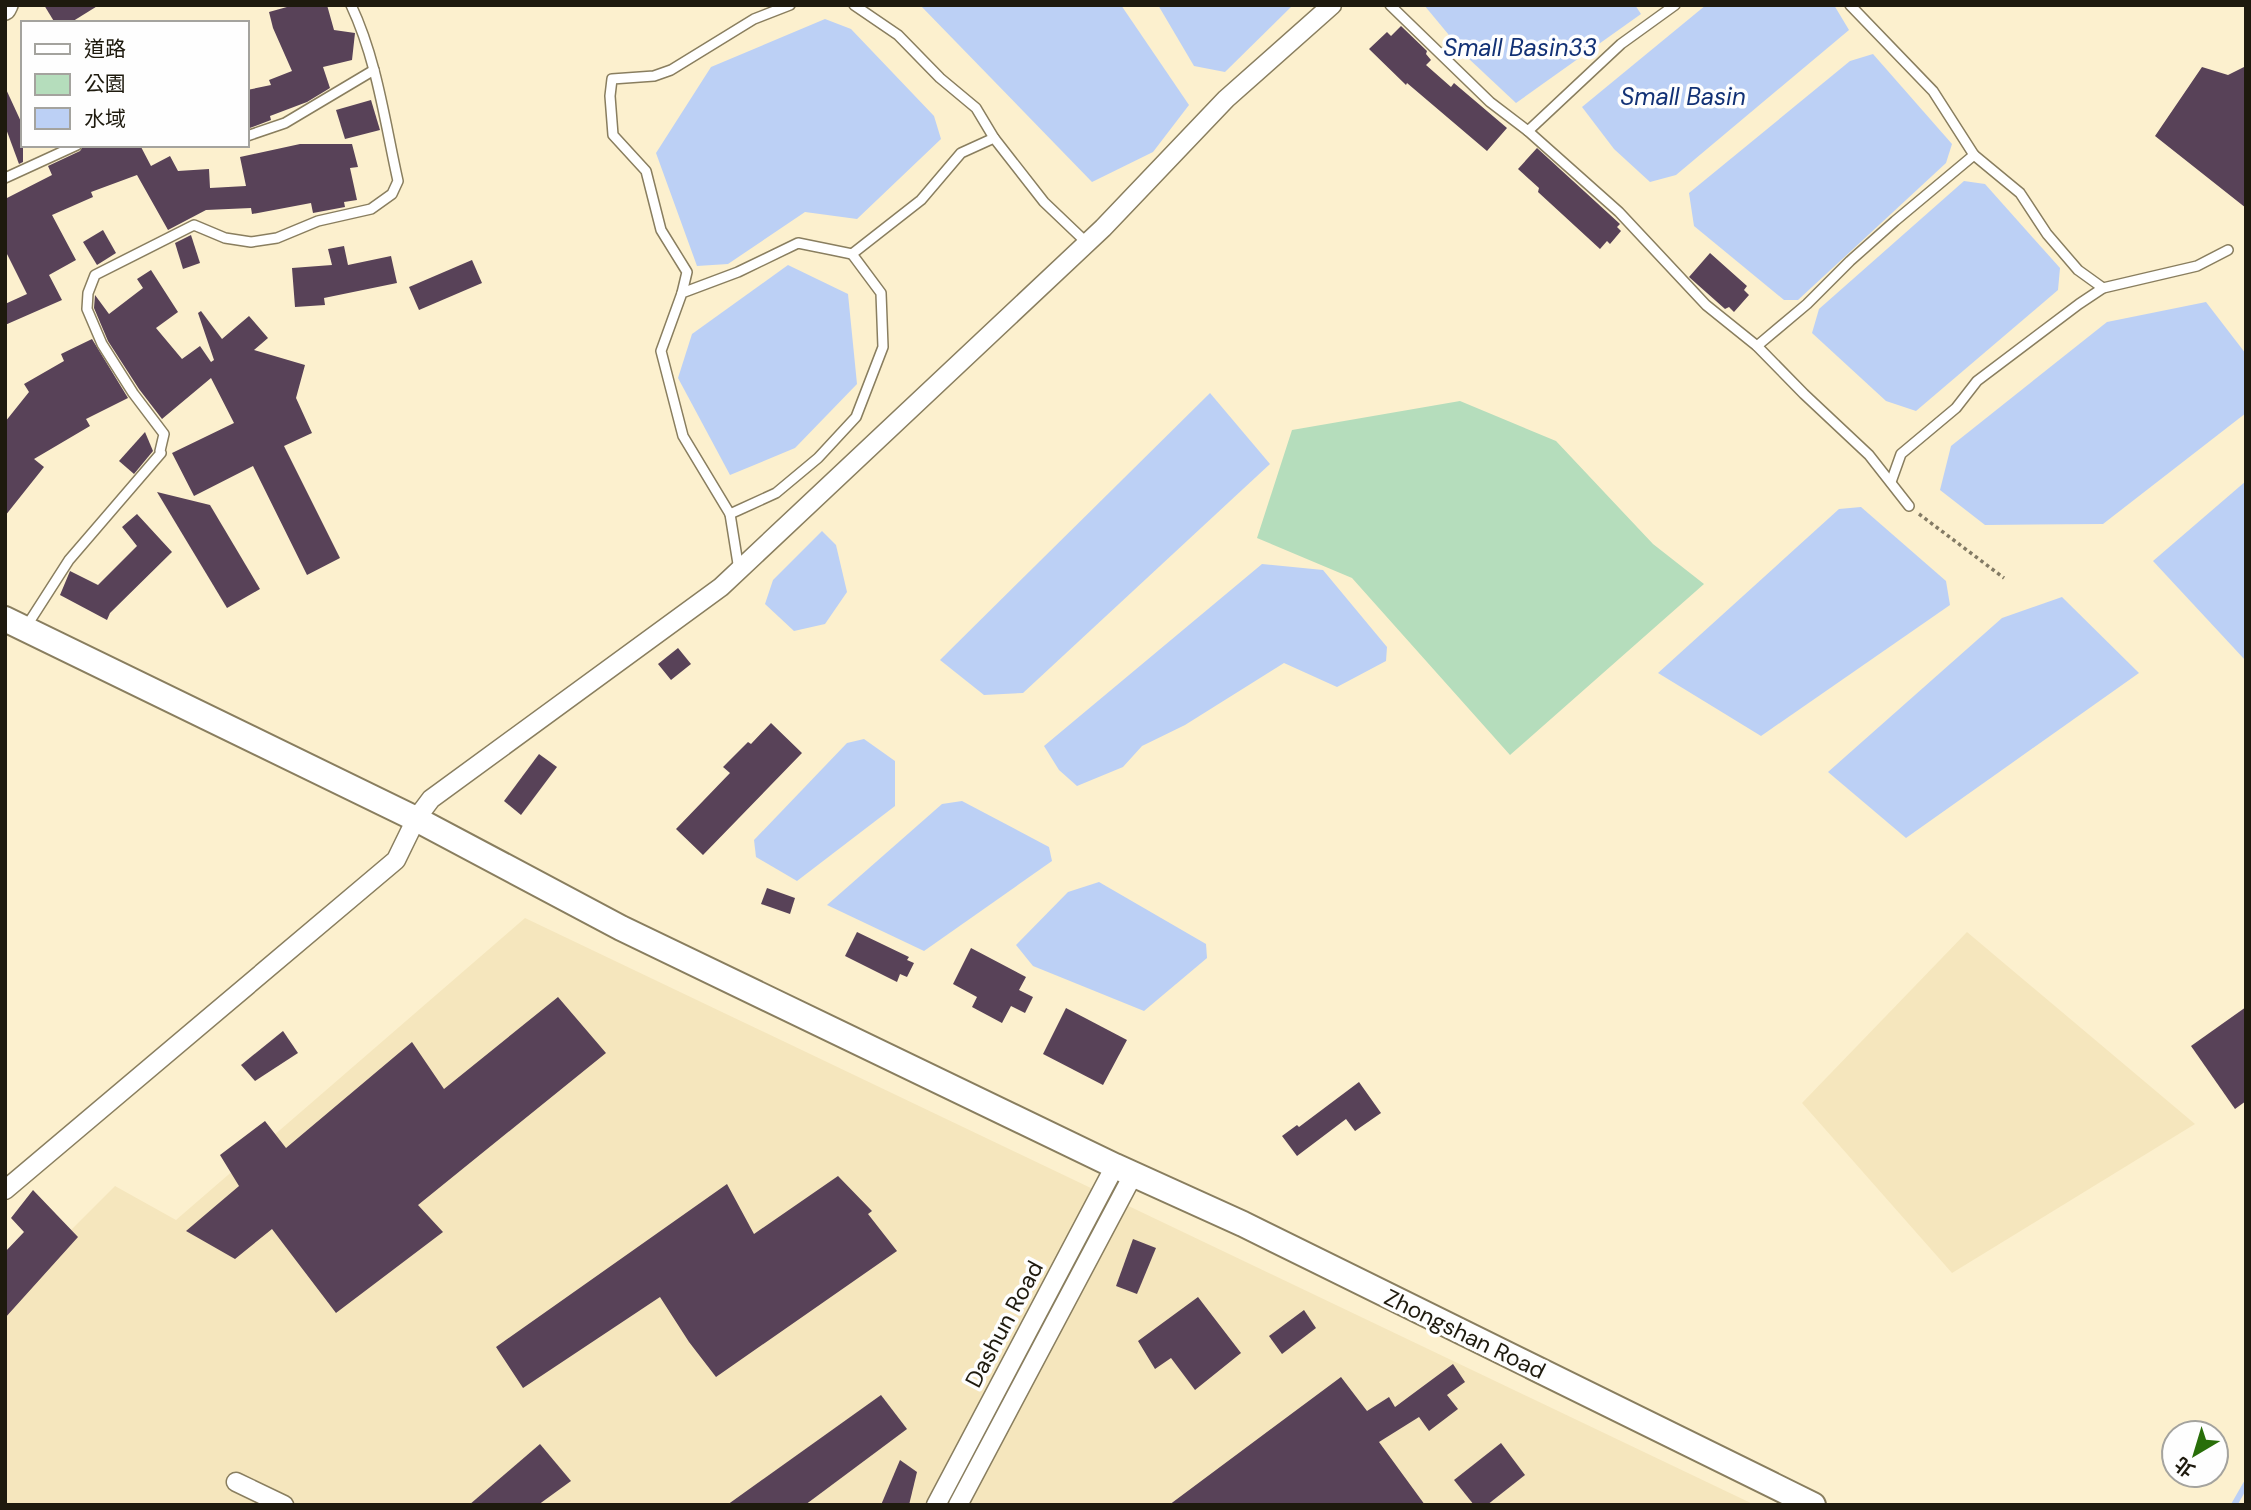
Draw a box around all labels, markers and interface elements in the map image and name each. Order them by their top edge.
legend [21,21,248,147]
water label: Small Basin33 [1443,32,1597,63]
text: 道路 [84,35,126,63]
text: 公園 [84,70,126,98]
water label: Small Basin [1620,81,1746,112]
text: 水域 [84,105,126,133]
street label: Dashun Road [958,1256,1050,1392]
street label: Zhongshan Road [1380,1282,1550,1386]
north arrow [2160,1419,2230,1489]
text: 北 [2170,1451,2200,1483]

